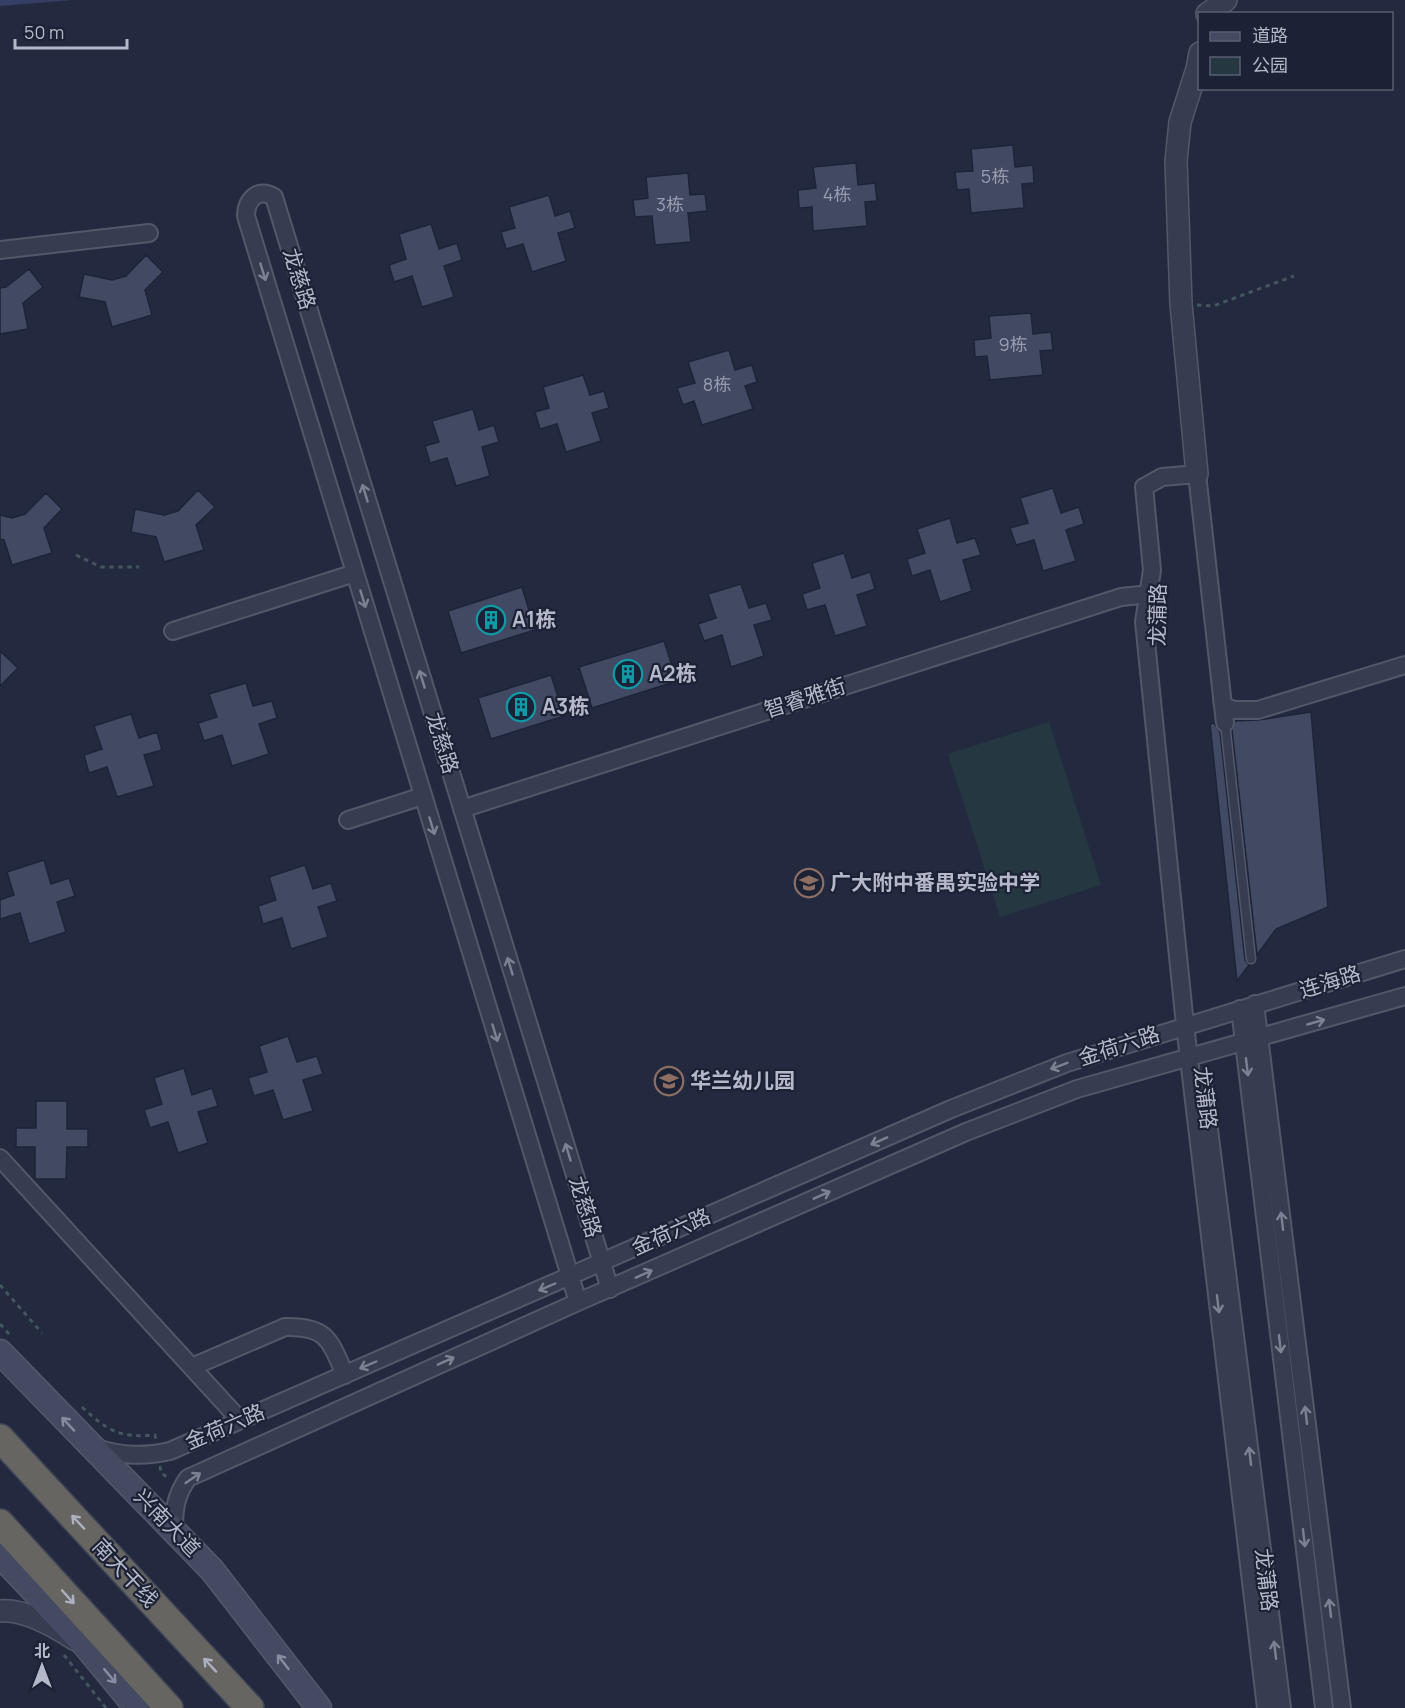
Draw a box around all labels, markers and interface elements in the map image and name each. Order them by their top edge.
scale bar [15,12,128,50]
legend [1198,12,1393,90]
text: 50 m [24,20,64,44]
text: 道路 [1252,23,1288,47]
text: 公园 [1252,53,1288,77]
house number: 5栋 [981,164,1009,188]
house number: 4栋 [823,182,851,206]
house number: 3栋 [656,192,684,216]
street label: 龙慈路 [277,244,323,313]
one-way arrow [259,262,270,281]
house number: 9栋 [998,332,1028,356]
house number: 8栋 [703,372,731,396]
one-way arrow [359,484,370,503]
street label: 龙蒲路 [1142,583,1172,647]
one-way arrow [358,589,369,608]
building icon: A1栋 [475,604,507,636]
place label: A1栋 [512,605,556,633]
building icon: A2栋 [612,658,644,690]
place label: A2栋 [649,659,697,687]
one-way arrow [416,670,427,689]
street label: 智睿雅街 [760,671,849,723]
building icon: A3栋 [505,691,537,723]
place label: A3栋 [542,692,589,720]
street label: 龙慈路 [420,708,466,777]
one-way arrow [427,816,438,835]
school or university icon: 广大附中番禺实验中学 [793,867,825,899]
place label: 广大附中番禺实验中学 [830,868,1040,896]
one-way arrow [504,957,515,976]
street label: 连海路 [1295,958,1364,1004]
one-way arrow [1306,1015,1325,1027]
street label: 金荷六路 [1074,1019,1163,1071]
one-way arrow [490,1023,501,1042]
one-way arrow [1242,1057,1253,1077]
one-way arrow [1050,1061,1069,1072]
school or university icon: 华兰幼儿园 [653,1065,685,1097]
street label: 龙蒲路 [1188,1065,1224,1131]
place label: 华兰幼儿园 [690,1066,795,1094]
one-way arrow [871,1135,889,1147]
one-way arrow [562,1143,573,1162]
street label: 龙慈路 [563,1172,609,1241]
one-way arrow [813,1189,831,1200]
street label: 金荷六路 [627,1201,715,1261]
one-way arrow [1277,1212,1288,1232]
one-way arrow [634,1268,652,1279]
one-way arrow [538,1282,557,1293]
one-way arrow [1213,1294,1224,1314]
one-way arrow [1275,1334,1286,1354]
one-way arrow [437,1355,455,1366]
one-way arrow [360,1359,378,1371]
street label: 金荷六路 [180,1397,269,1455]
one-way arrow [1300,1405,1311,1425]
one-way arrow [61,1416,76,1431]
one-way arrow [1245,1447,1256,1467]
one-way arrow [184,1471,201,1484]
street label: 兴南大道 [128,1482,207,1562]
one-way arrow [71,1515,85,1530]
one-way arrow [1298,1527,1309,1547]
street label: 南大干线 [87,1532,165,1613]
street label: 龙蒲路 [1249,1547,1285,1613]
one-way arrow [61,1589,75,1604]
one-way arrow [1324,1599,1335,1619]
north arrow [12,1636,72,1696]
text: 北 [34,1640,50,1662]
one-way arrow [1269,1641,1280,1660]
one-way arrow [276,1654,289,1670]
one-way arrow [204,1658,218,1673]
one-way arrow [104,1668,117,1684]

